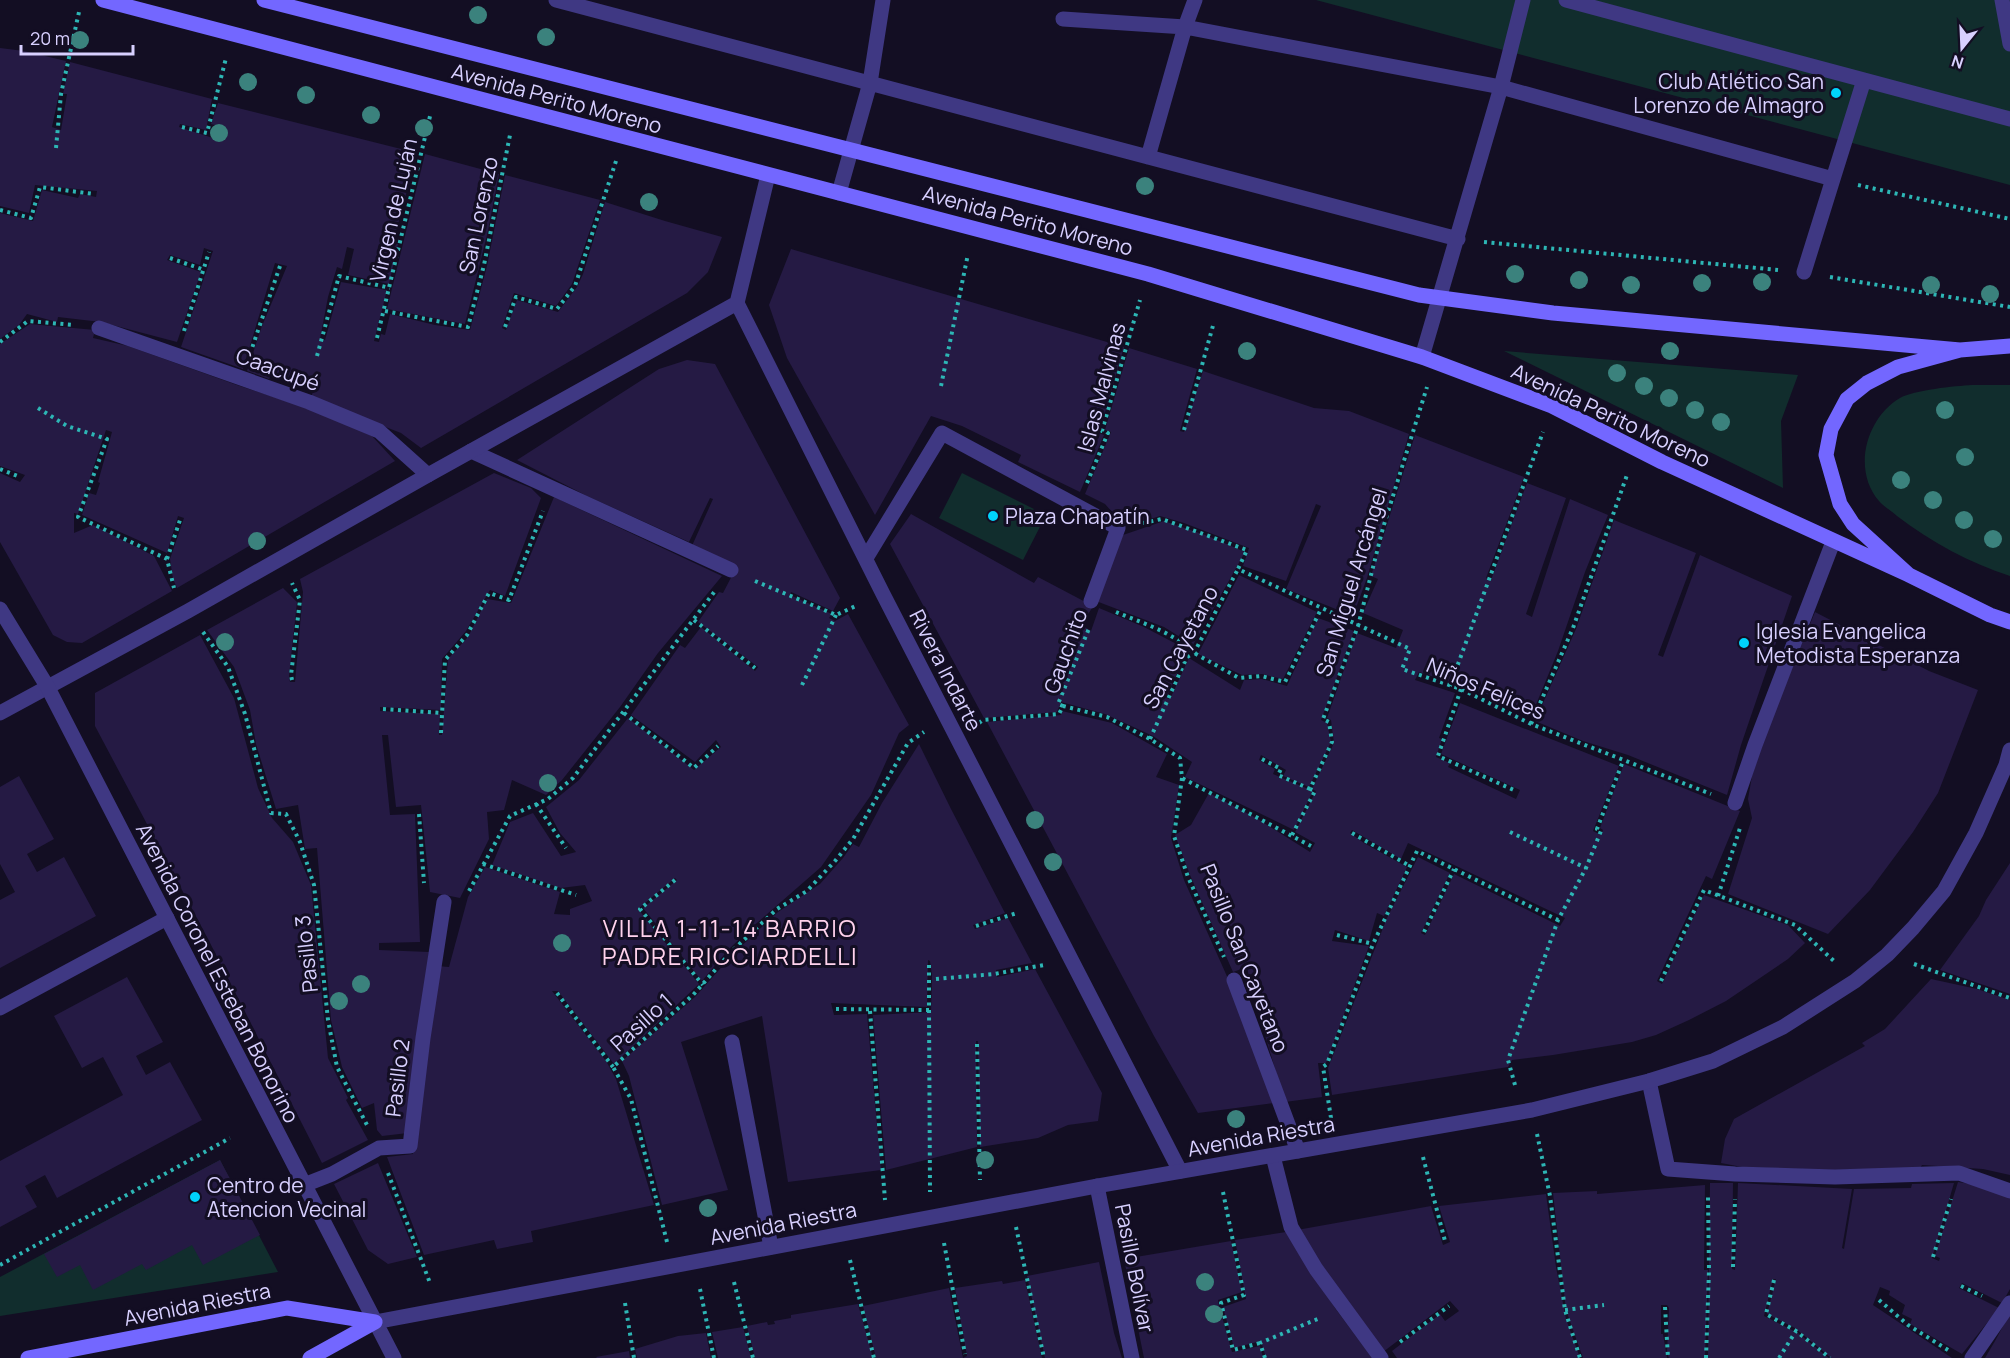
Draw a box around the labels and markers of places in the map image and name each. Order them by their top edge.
place label: Club Atlético San Lorenzo de Almagro [1633,67,1824,119]
marker: Club Atlético San Lorenzo de Almagro [1829,86,1843,100]
place label: Plaza Chapatín [1005,502,1150,530]
marker: Plaza Chapatín [986,509,1000,523]
place label: Iglesia Evangelica Metodista Esperanza [1756,617,1960,669]
marker: Iglesia Evangelica Metodista Esperanza [1737,636,1751,650]
place label: Centro de Atencion Vecinal [207,1171,367,1223]
marker: Centro de Atencion Vecinal [188,1190,202,1204]

